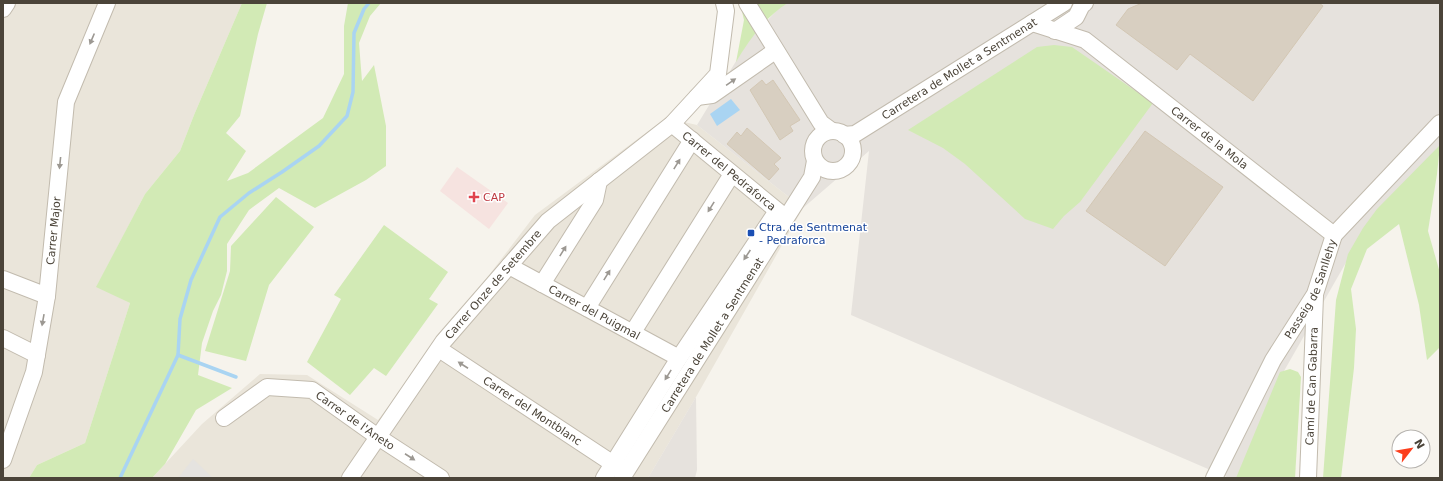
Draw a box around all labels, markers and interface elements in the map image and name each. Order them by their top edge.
street label: Carretera de Mollet a Sentmenat [879,15,1040,122]
one-way arrow [89,33,95,44]
one-way arrow [726,78,737,86]
street label: Carrer de la Mola [1168,103,1251,172]
street label: Carrer del Pedraforca [680,129,779,213]
one-way arrow [57,157,63,170]
one-way arrow [673,159,680,170]
marker: CAP [468,191,480,203]
place label: CAP [483,191,505,204]
street label: Carrer Major [44,196,63,265]
one-way arrow [708,201,715,213]
place label: Ctra. de Sentmenat - Pedraforca [759,221,868,247]
street label: Carrer Onze de Setembre [442,227,544,342]
marker: Ctra. de Sentmenat - Pedraforca [746,228,756,238]
street label: Passeig de Sanllehy [1282,237,1339,341]
one-way arrow [559,246,567,256]
one-way arrow [744,249,751,261]
street label: Carretera de Mollet a Sentmenat [658,255,766,415]
one-way arrow [604,269,611,281]
street label: Carrer del Puigmal [546,282,642,342]
one-way arrow [40,314,46,327]
street label: Camí de Can Gabarra [1303,327,1320,446]
one-way arrow [458,361,468,369]
one-way arrow [664,370,672,380]
street label: Carrer del Montblanc [481,373,584,448]
street label: Carrer de l'Aneto [313,388,397,453]
north arrow [1391,429,1431,469]
text: N [1411,437,1427,451]
one-way arrow [404,454,415,461]

